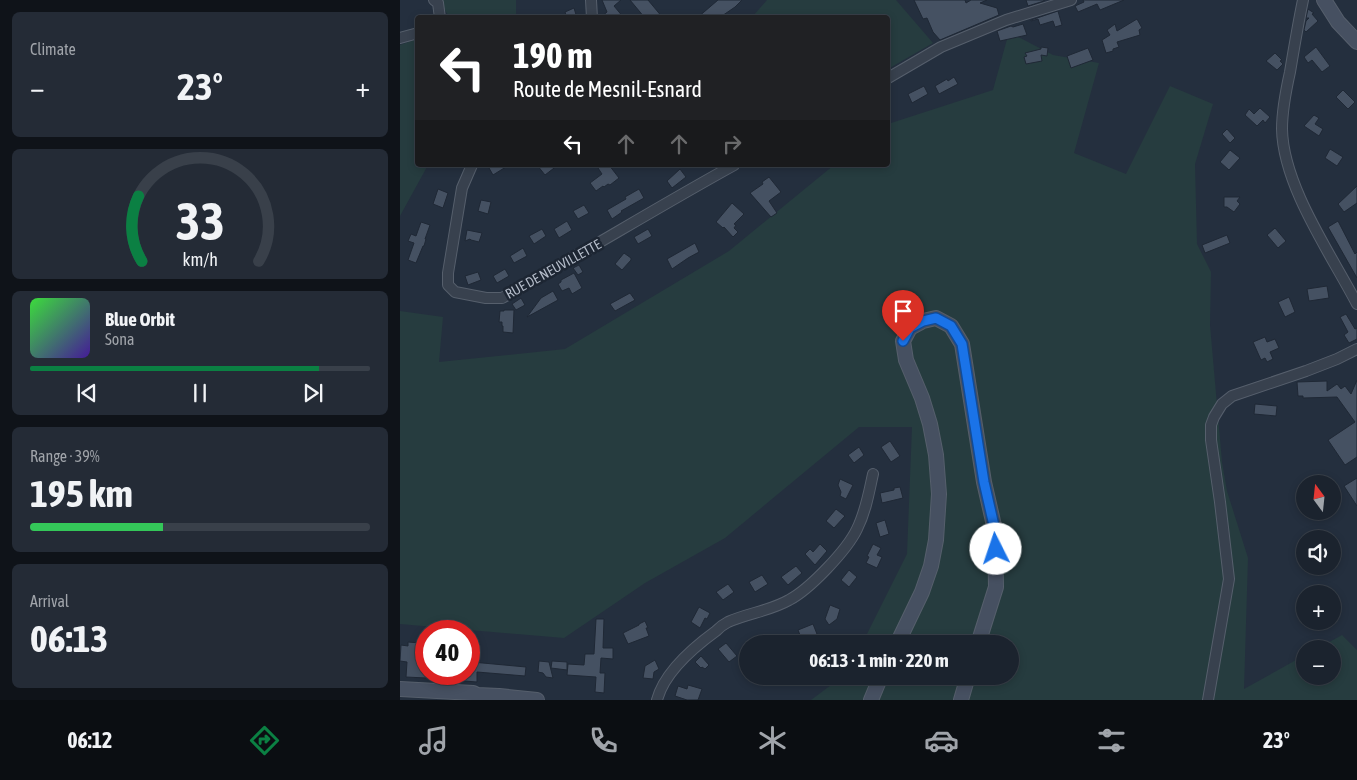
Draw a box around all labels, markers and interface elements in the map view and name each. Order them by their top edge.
icon: left [430,35,495,100]
text: 190 m [513,35,592,75]
text: Climate [30,40,76,58]
text: 23° [177,65,223,108]
text: − [30,71,45,103]
text: + [355,71,370,103]
text: Route de Mesnil-Esnard [513,76,702,102]
icon: left [559,130,587,158]
icon: ahead [612,130,640,158]
icon: ahead [665,130,693,158]
icon: right [718,130,746,158]
text: 33 [176,191,224,251]
street label: RUE DE NEUVILLETTE [502,236,604,302]
text: km/h [182,249,218,270]
pin [882,290,924,341]
icon: arrive [889,297,917,325]
text: Blue Orbit [105,308,175,330]
text: Sona [105,330,134,348]
icon: previous [73,379,101,407]
icon: pause [186,379,214,407]
icon: next [299,379,327,407]
text: Range · 39% [30,447,100,465]
text: 195 km [30,472,133,515]
north arrow [1296,475,1341,520]
map controls [1296,475,1341,685]
position arrow [969,522,1021,574]
button: sound [1296,530,1341,575]
button: + [1296,585,1341,630]
text: Arrival [30,592,69,610]
text: 06:13 [30,617,108,660]
speed limit sign: 40 [415,620,480,685]
button: − [1296,640,1341,685]
text: 06:13 · 1 min · 220 m [809,649,949,671]
icon: directions [247,723,282,758]
icon: music [416,723,451,758]
icon: phone [586,723,621,758]
icon: climate [755,723,790,758]
icon: car [924,723,959,758]
icon: filters [1094,723,1129,758]
text: 06:12 [67,727,112,753]
text: 23° [1263,727,1290,753]

